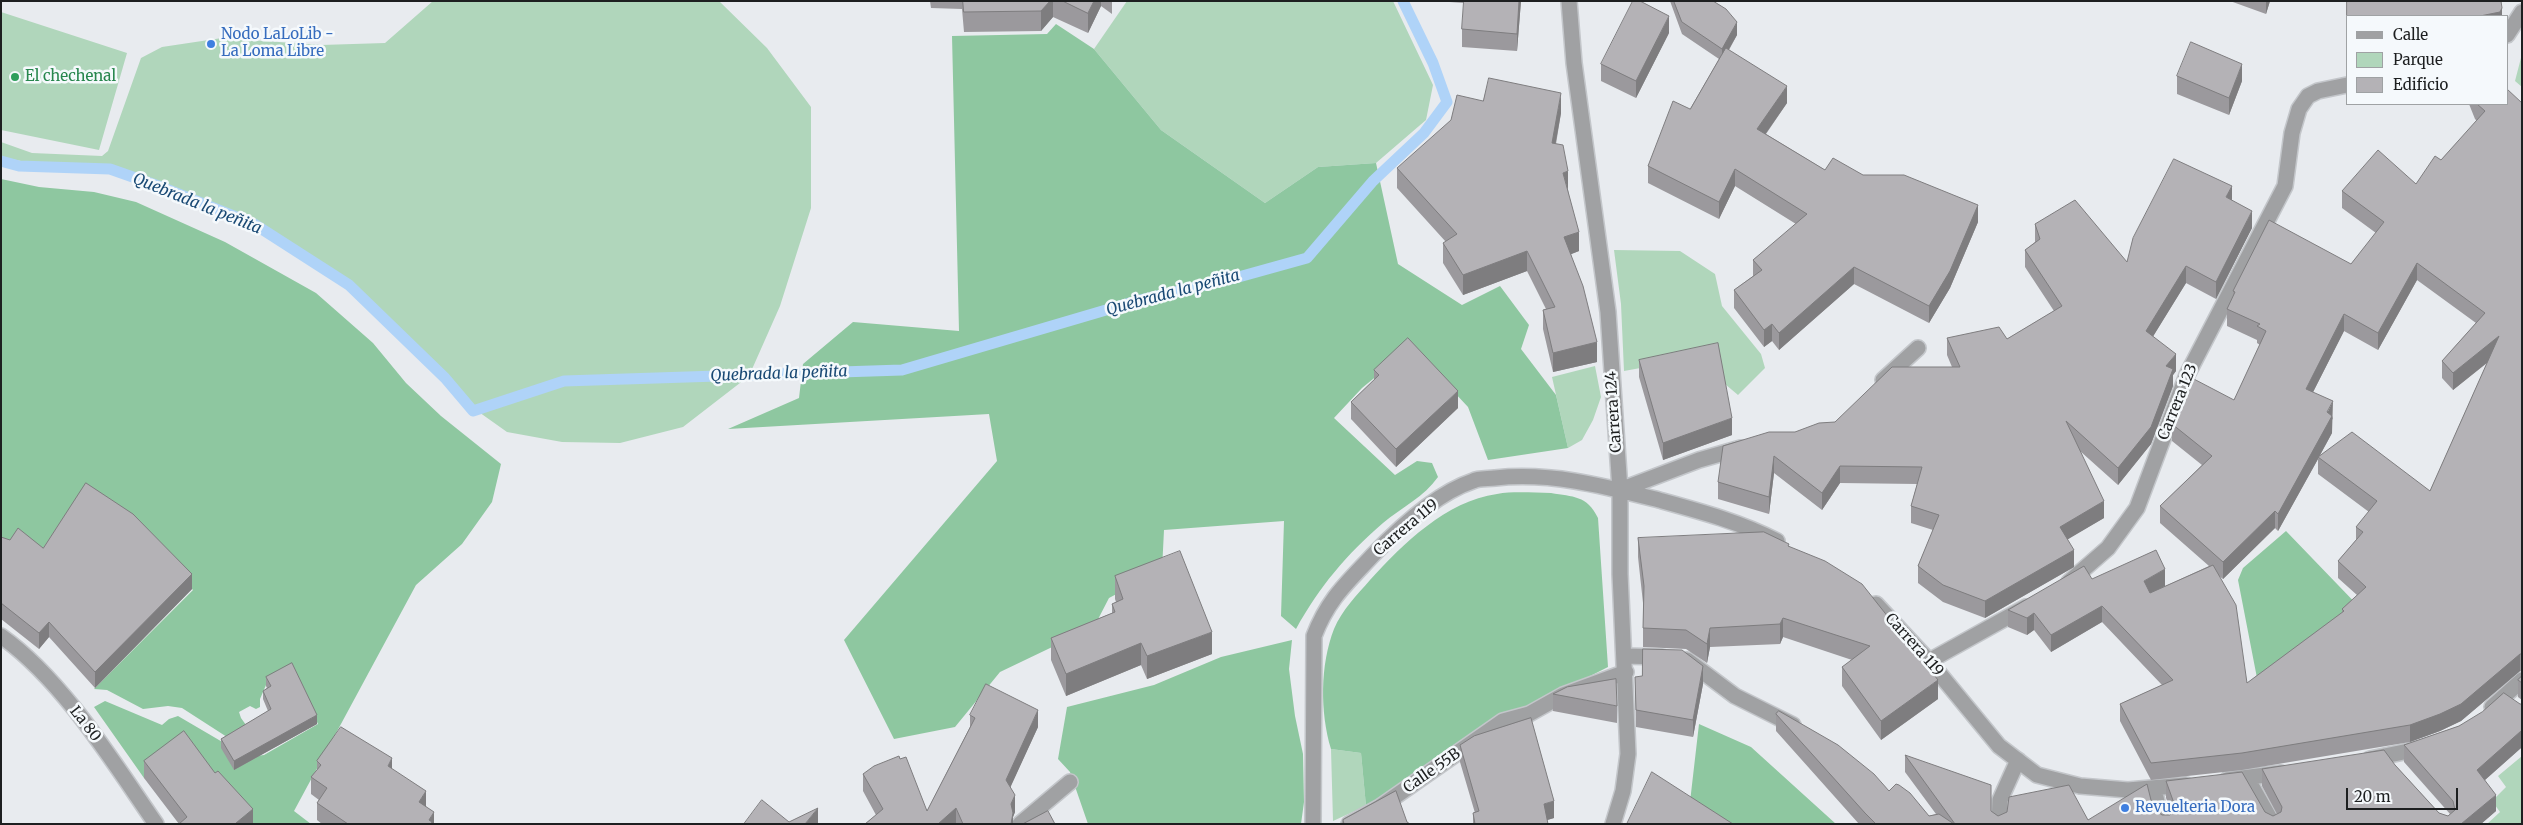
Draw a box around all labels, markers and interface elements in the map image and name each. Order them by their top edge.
legend [2346,15,2508,105]
text: Calle [2393,25,2428,44]
place label: Nodo LaLoLib - La Loma Libre [221,26,334,61]
marker: Nodo LaLoLib - La Loma Libre [205,38,217,50]
text: Parque [2393,50,2443,69]
place label: El chechenal [25,68,116,86]
marker: El chechenal [9,71,21,83]
text: Edificio [2393,75,2448,94]
water label: Quebrada la peñita [130,169,264,239]
water label: Quebrada la peñita [1104,266,1242,320]
street label: Carrera 123 [2155,361,2201,443]
water label: Quebrada la peñita [710,362,848,386]
street label: Carrera 124 [1602,371,1626,453]
street label: Carrera 119 [1370,496,1442,560]
street label: Carrera 119 [1881,610,1947,680]
street label: La 80 [66,703,104,745]
street label: Calle 55B [1400,745,1464,797]
scale bar [2348,778,2460,810]
text: 20 m [2354,787,2391,806]
place label: Revuelteria Dora [2135,799,2255,817]
marker: Revuelteria Dora [2119,802,2131,814]

